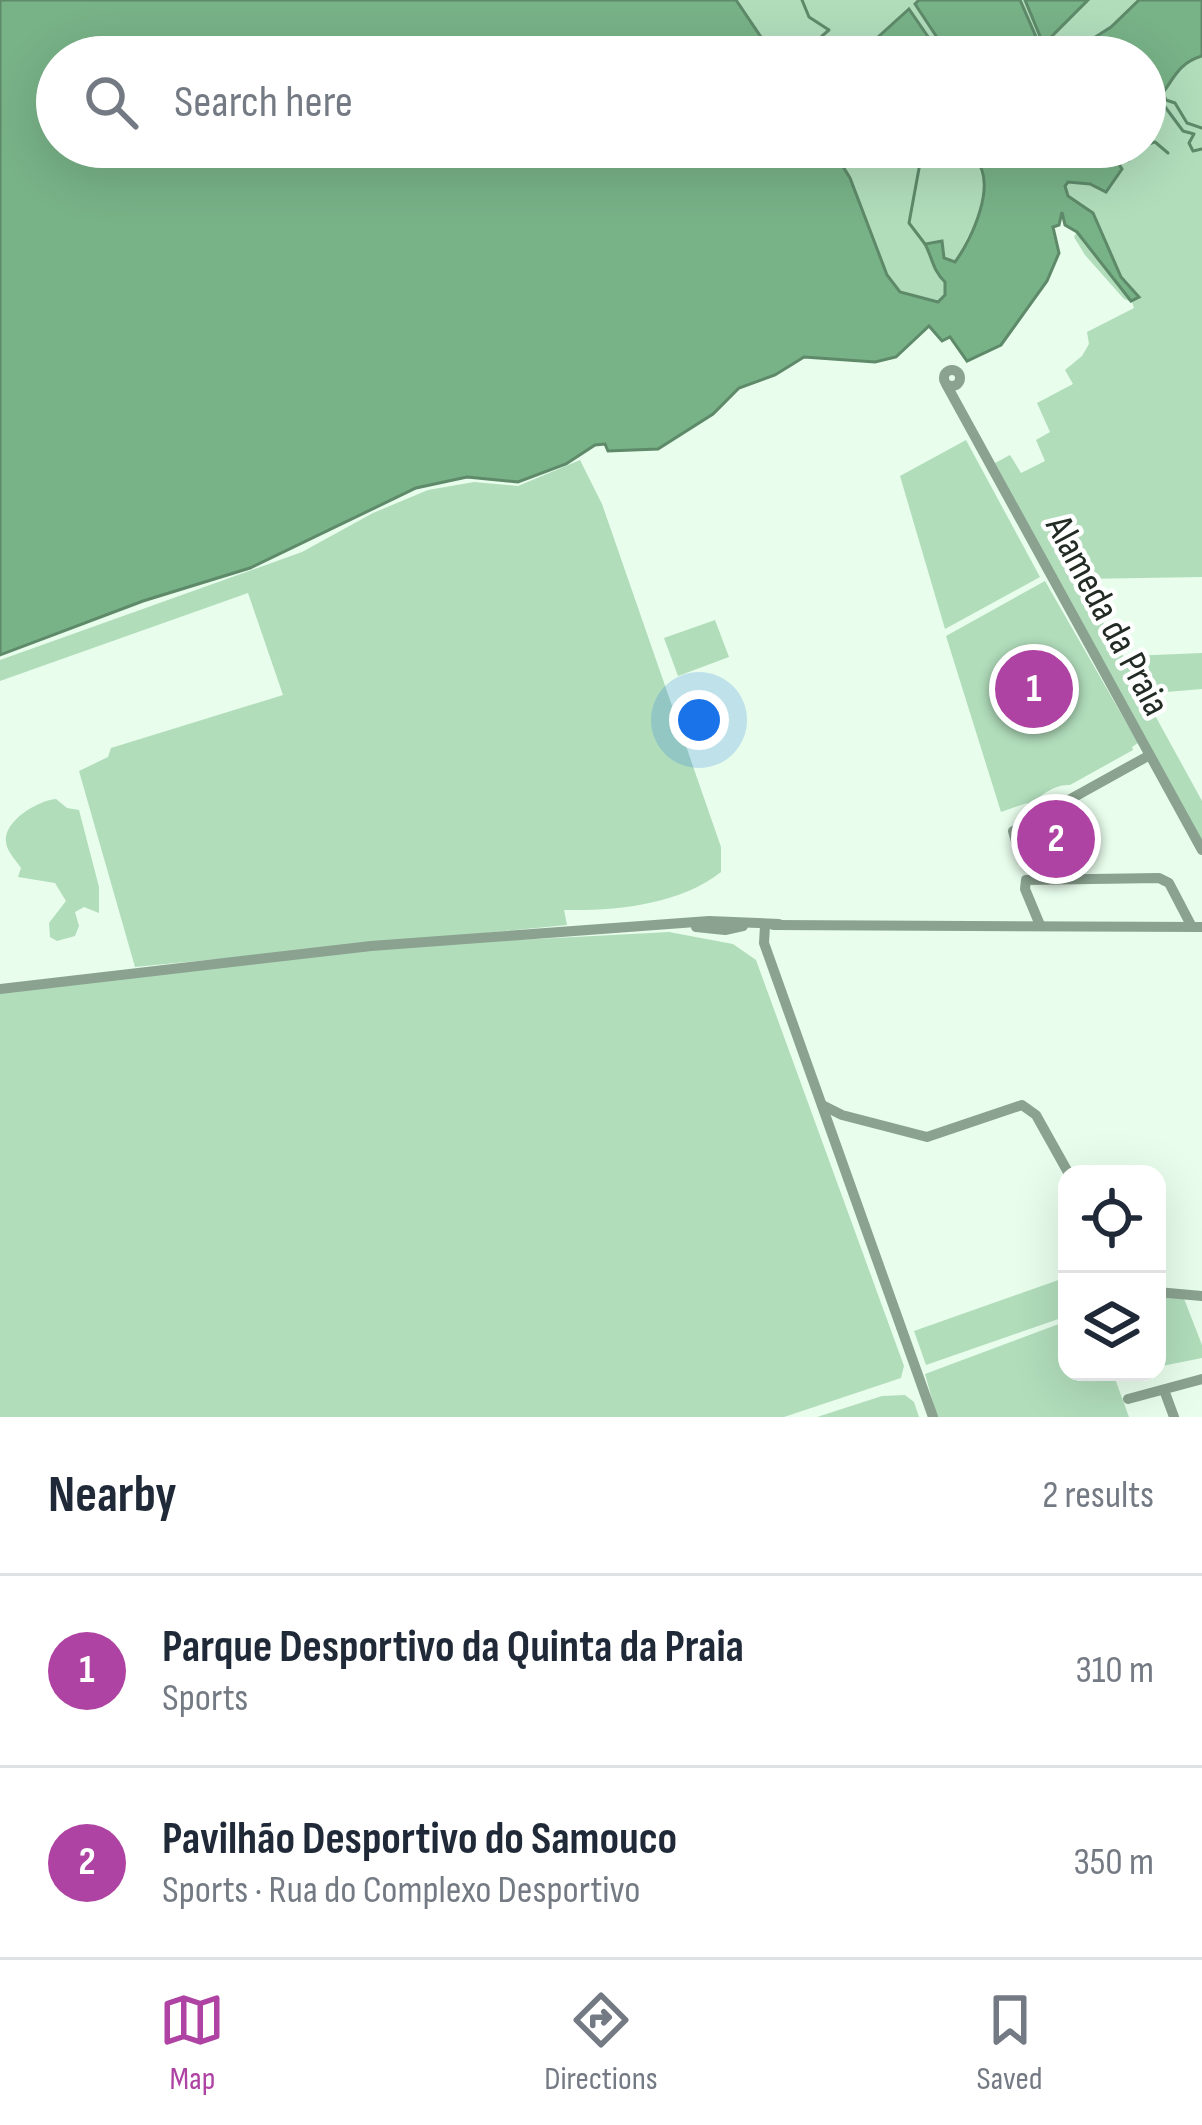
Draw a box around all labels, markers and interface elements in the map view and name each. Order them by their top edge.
search box [36,36,1166,168]
icon: search [78,69,144,135]
text: Search here [174,75,353,130]
street label: Alameda da Praia [1034,507,1179,724]
pin: 1 [995,644,1073,734]
your location [669,690,729,750]
pin: 2 [1017,794,1095,884]
map controls [1058,1165,1166,1381]
button: locate [1058,1165,1166,1273]
button: layers [1058,1273,1166,1381]
text: Nearby [48,1465,177,1526]
text: 2 results [1042,1472,1154,1519]
text: Parque Desportivo da Quinta da Praia [162,1620,744,1675]
text: 1 [79,1647,95,1694]
text: 310 m [1075,1647,1154,1694]
text: Sports [162,1675,248,1722]
text: Pavilhão Desportivo do Samouco [162,1812,677,1867]
text: 2 [78,1839,96,1886]
text: 350 m [1073,1839,1154,1886]
text: Sports · Rua do Complexo Desportivo [162,1867,641,1914]
tab: Map [159,1987,225,2099]
tab: Directions [544,1987,658,2099]
tab: Saved [976,1987,1043,2099]

